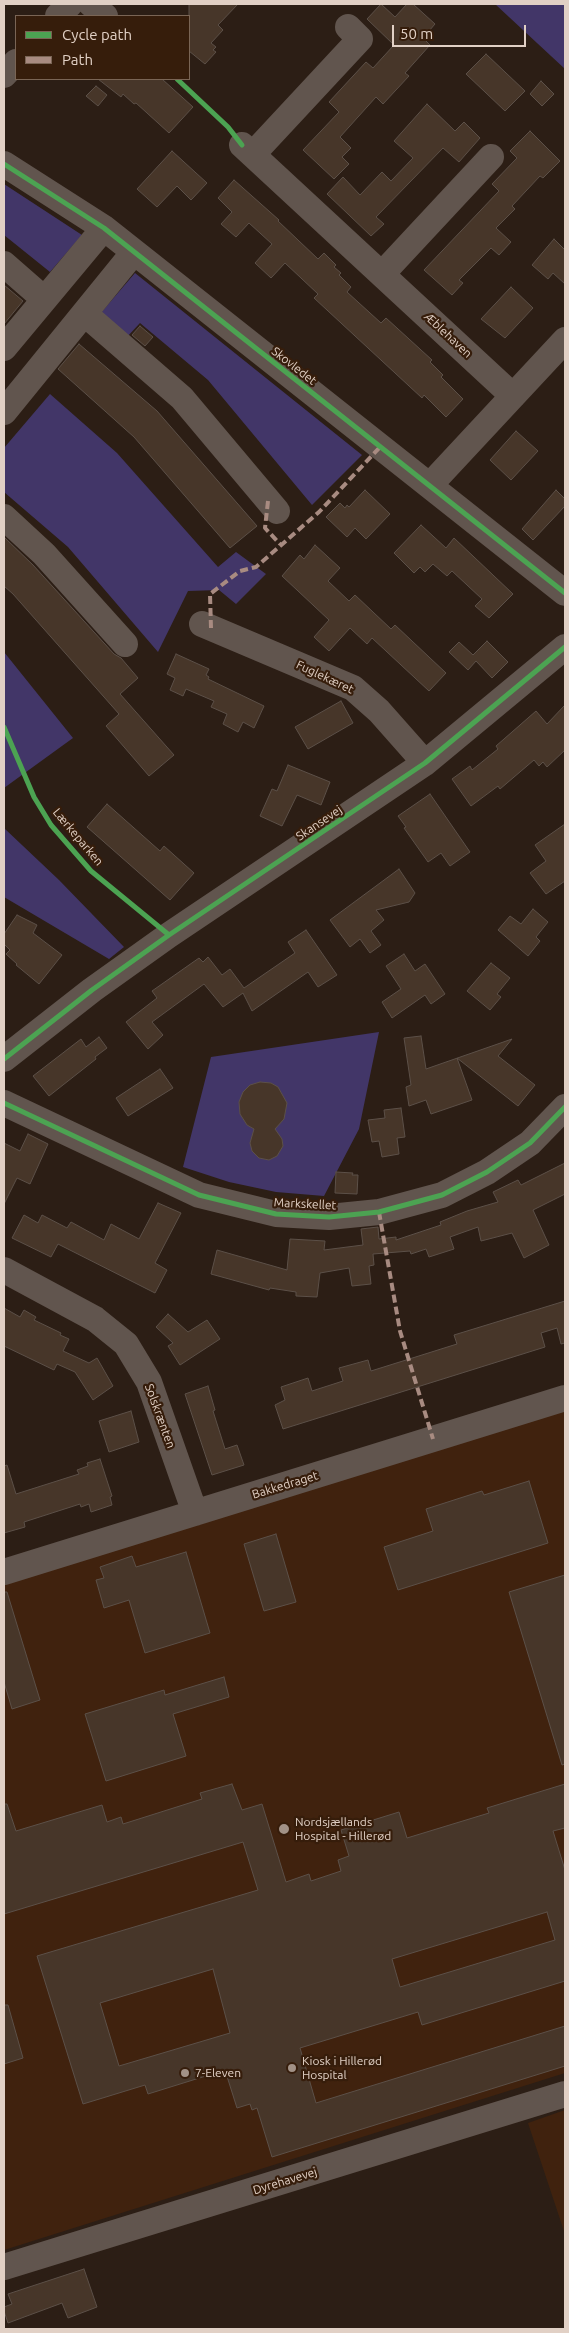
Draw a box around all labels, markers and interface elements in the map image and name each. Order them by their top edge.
legend [15,15,190,80]
scale bar [394,15,528,47]
text: 50 m [400,25,433,42]
text: Cycle path [62,26,132,43]
text: Path [62,51,93,68]
street label: Æblehaven [421,309,475,361]
street label: Skovledet [269,344,319,388]
street label: Fuglekæret [294,657,356,697]
street label: Skansevej [293,802,345,844]
street label: Lærkeparken [50,805,106,869]
street label: Markskellet [273,1195,337,1213]
street label: Solskrænten [142,1382,178,1450]
street label: Bakkedraget [250,1468,320,1502]
place label: Nordsjællands Hospital - Hillerød [295,1815,391,1843]
marker: Nordsjællands Hospital - Hillerød [277,1822,291,1836]
place label: Kiosk i Hillerød Hospital [302,2054,382,2082]
marker: Kiosk i Hillerød Hospital [286,2062,298,2074]
place label: 7-Eleven [195,2066,241,2080]
marker: 7-Eleven [179,2067,191,2079]
street label: Dyrehavevej [251,2164,319,2198]

